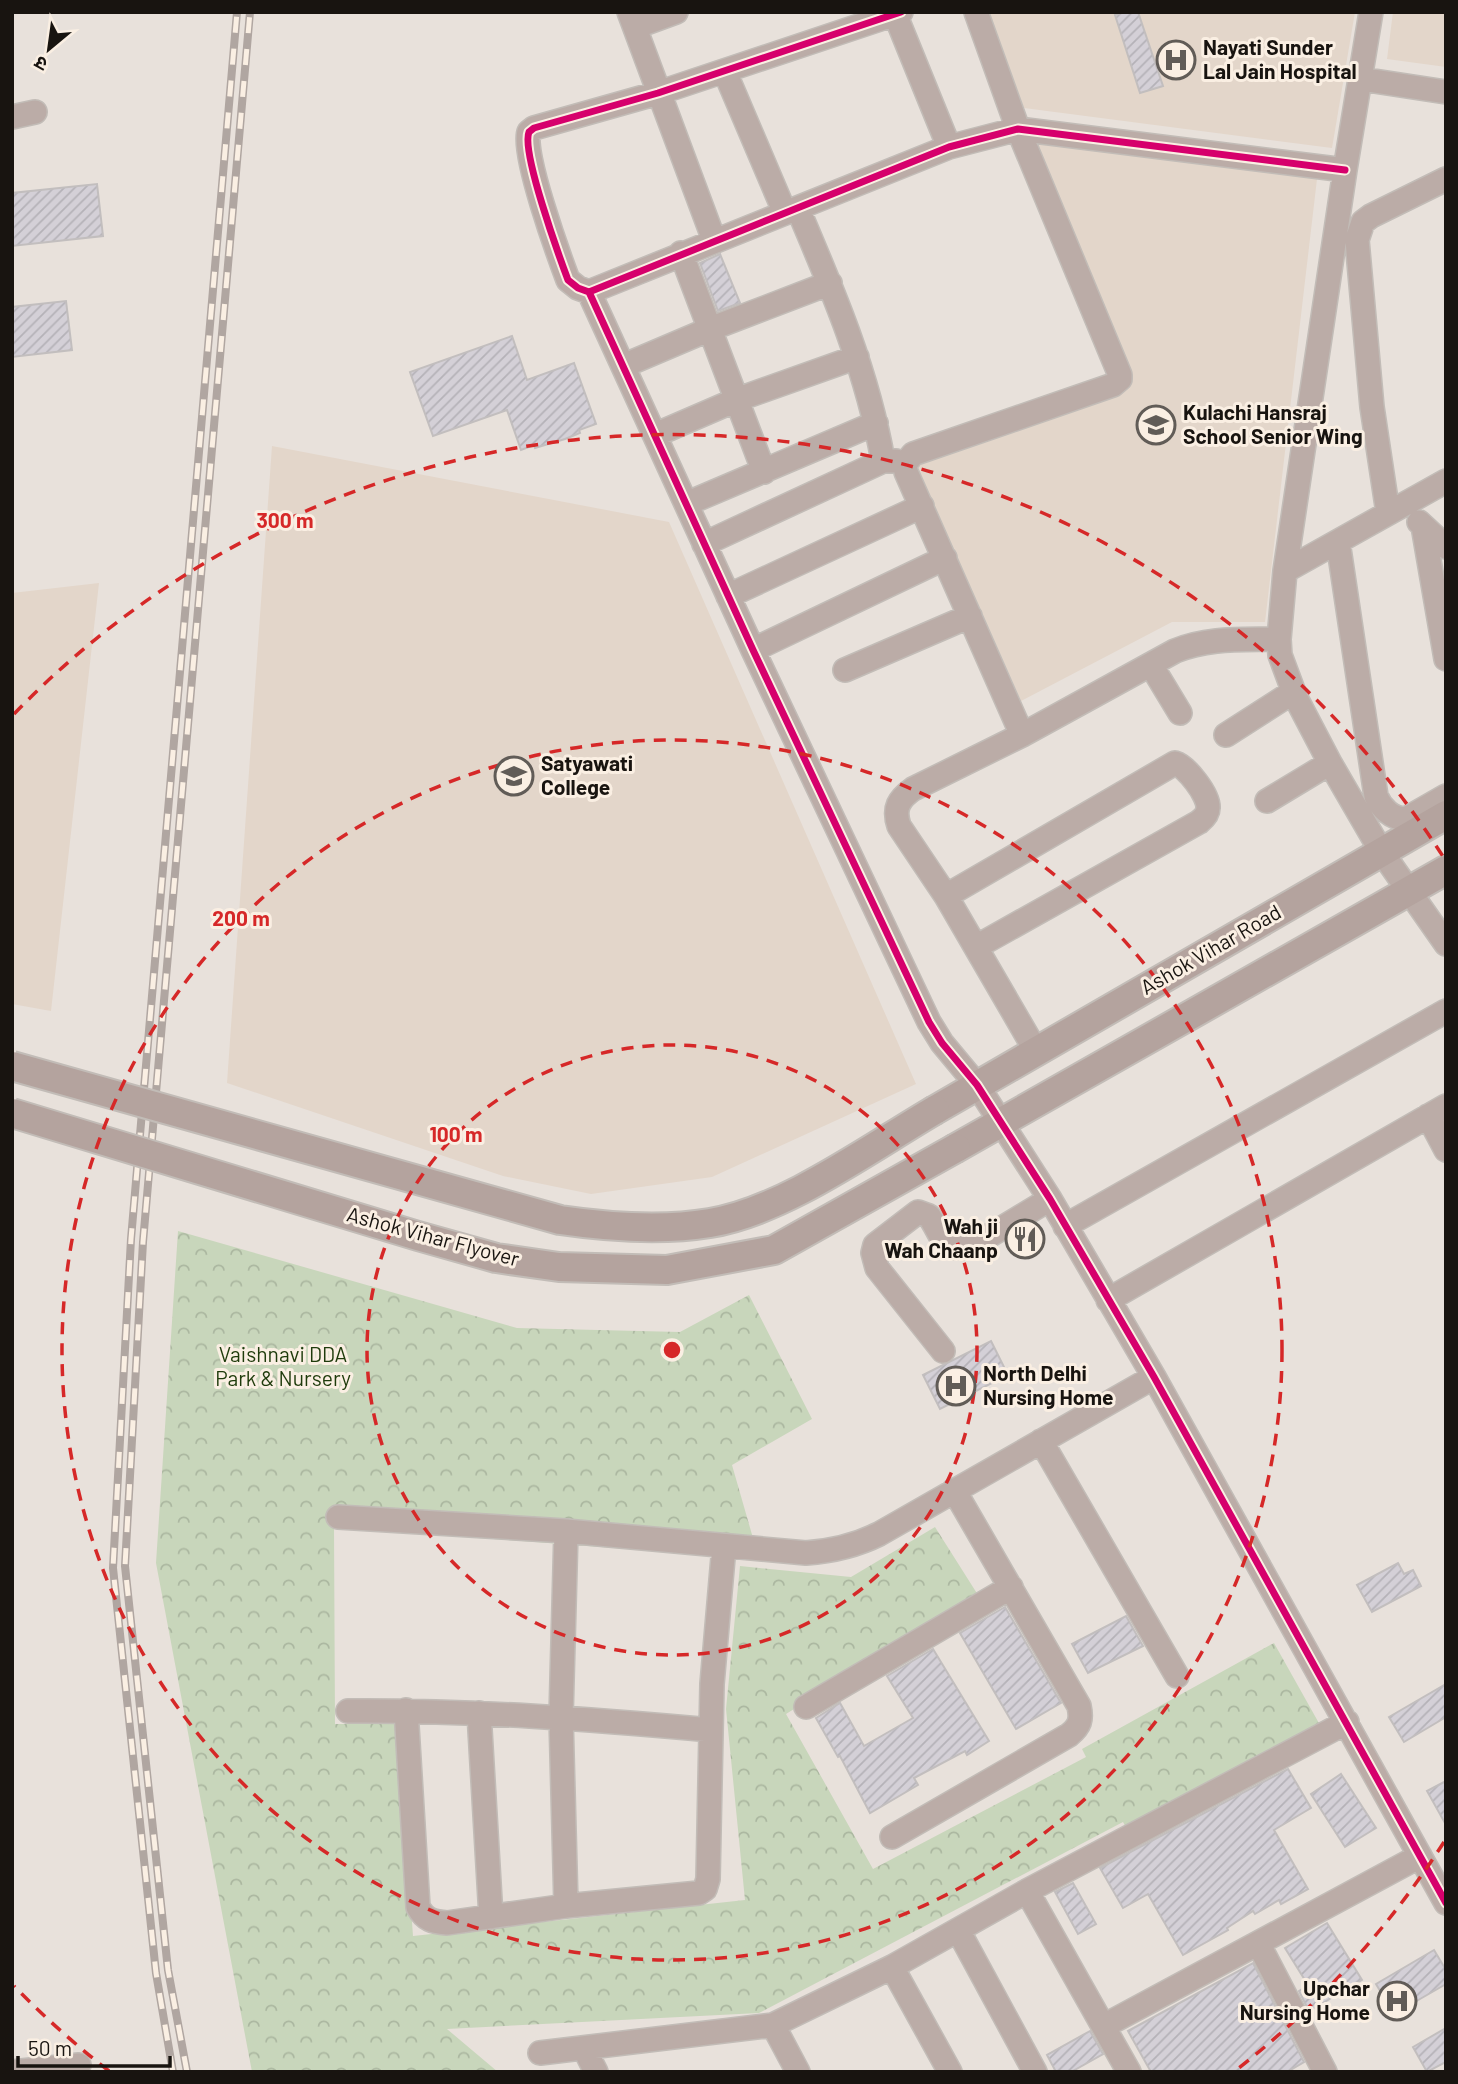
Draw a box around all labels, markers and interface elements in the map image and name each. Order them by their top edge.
north arrow [14,14,84,84]
place label: Nayati Sunder Lal Jain Hospital [1203,34,1357,83]
hospital icon: Nayati Sunder Lal Jain Hospital [1155,39,1197,81]
text: उ [29,51,51,77]
place label: Kulachi Hansraj School Senior Wing [1183,399,1363,448]
school or university icon: Kulachi Hansraj School Senior Wing [1135,404,1177,446]
text: 300 m [256,507,314,532]
place label: Satyawati College [541,750,633,799]
school or university icon: Satyawati College [493,755,535,797]
street label: Ashok Vihar Road [1135,898,1285,999]
text: 200 m [212,905,270,930]
text: 100 m [429,1121,483,1146]
street label: Ashok Vihar Flyover [344,1201,523,1271]
place label: Wah ji Wah Chaanp [884,1213,998,1262]
restaurant icon: Wah ji Wah Chaanp [1004,1218,1046,1260]
centre of rings [660,1338,684,1362]
park label: Vaishnavi DDA Park & Nursery [215,1341,351,1390]
place label: North Delhi Nursing Home [983,1360,1113,1409]
hospital icon: North Delhi Nursing Home [935,1365,977,1407]
place label: Upchar Nursing Home [1240,1975,1370,2024]
hospital icon: Upchar Nursing Home [1376,1980,1418,2022]
scale bar [18,2024,170,2068]
text: 50 m [28,2035,72,2060]

